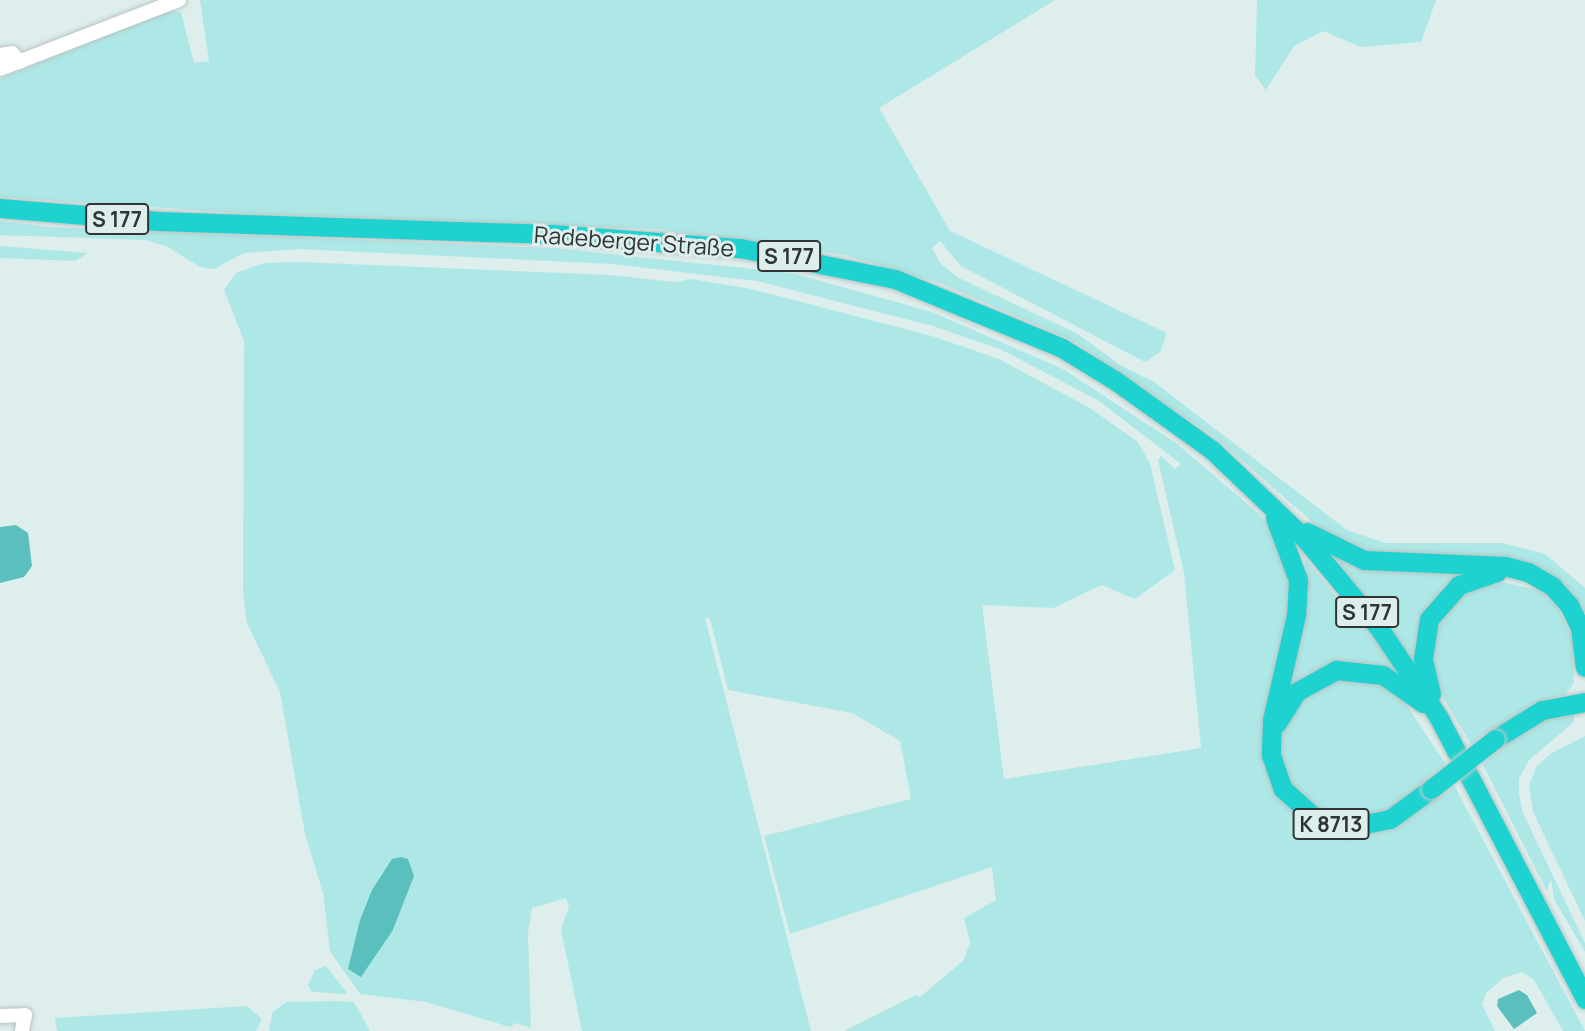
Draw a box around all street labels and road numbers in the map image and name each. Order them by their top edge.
road number: S 177 [84,202,150,236]
street label: Radeberger Straße [533,220,735,262]
road number: S 177 [756,238,822,274]
road number: S 177 [1334,594,1400,630]
road number: K 8713 [1291,806,1371,842]

